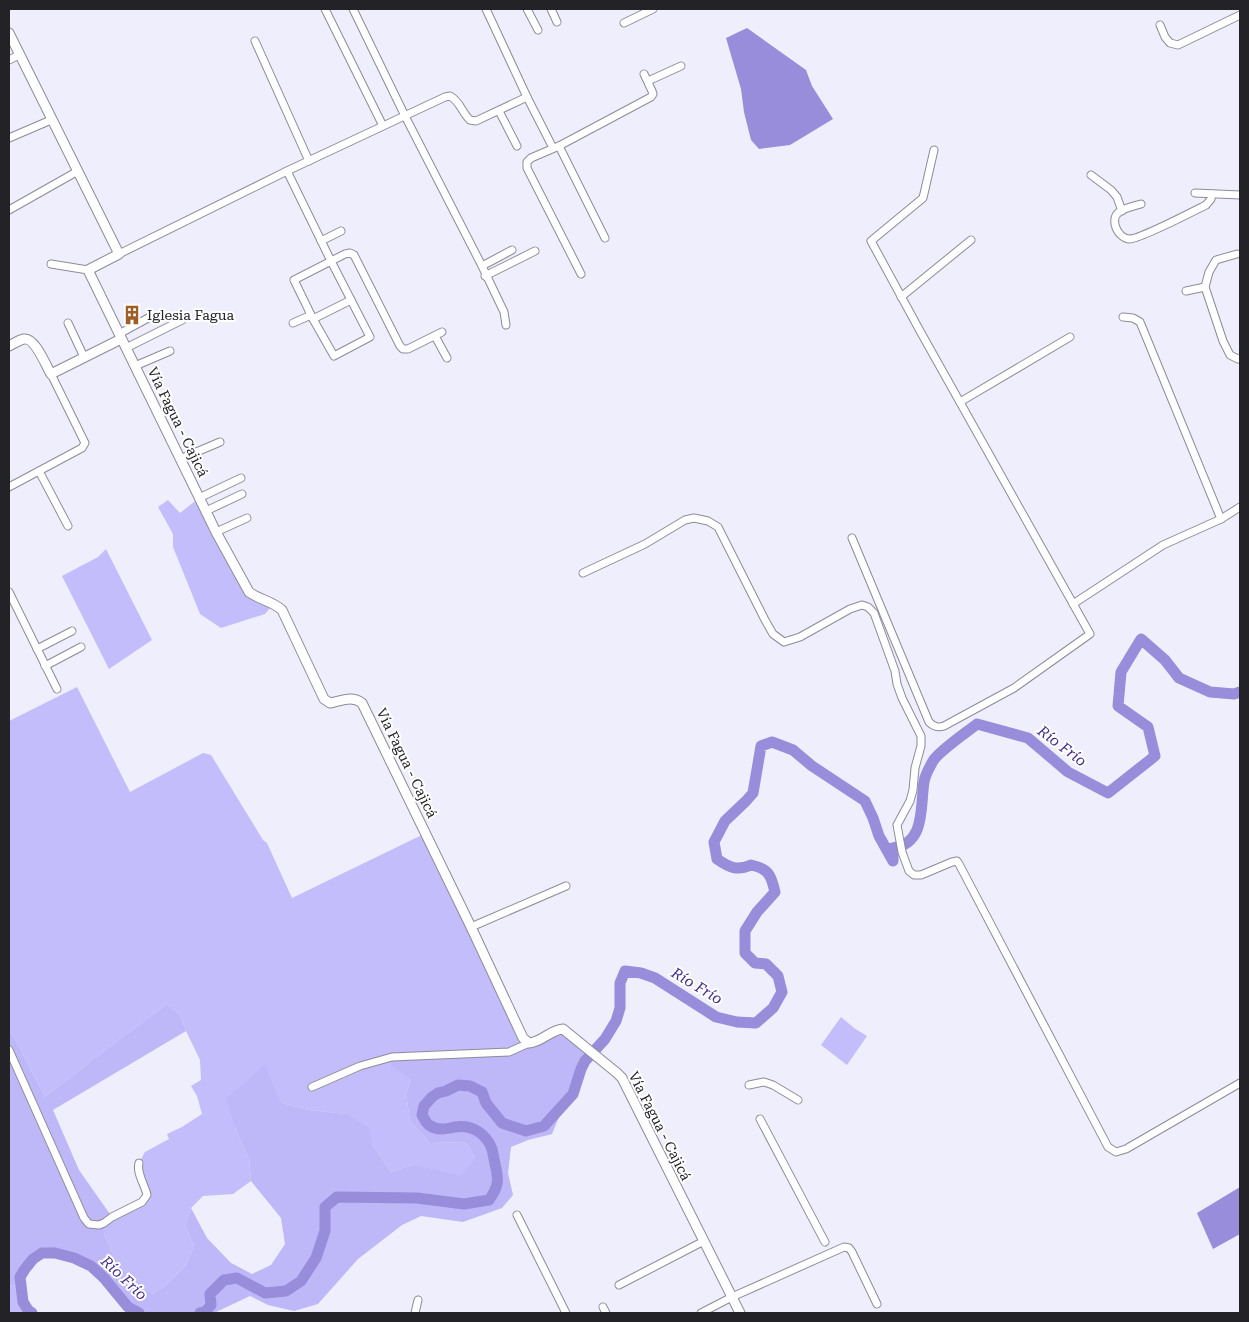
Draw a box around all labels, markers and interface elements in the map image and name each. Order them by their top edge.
building icon: Iglesia Fagua [121,304,143,326]
place label: Iglesia Fagua [147,307,234,323]
street label: Vía Fagua - Cajicá [145,365,212,480]
street label: Vía Fagua - Cajicá [374,706,441,821]
water label: Río Frío [1033,721,1090,770]
water label: Río Frío [667,963,726,1008]
street label: Vía Fagua - Cajicá [626,1069,695,1183]
water label: Río Frío [97,1252,151,1304]

